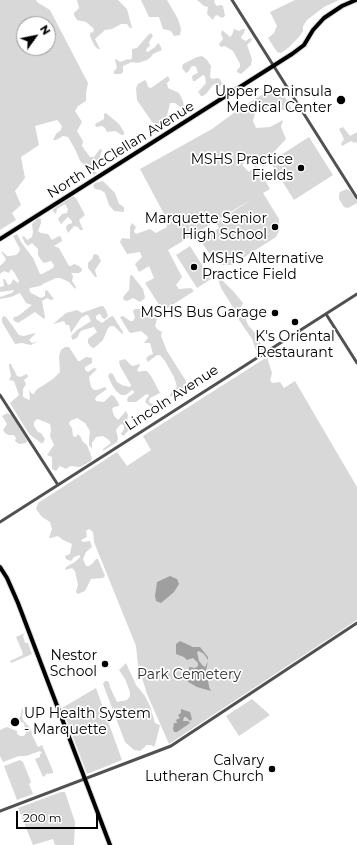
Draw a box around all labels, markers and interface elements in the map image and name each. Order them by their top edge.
north arrow [16,16,56,56]
text: N [37,22,54,38]
place label: Upper Peninsula Medical Center [215,84,332,116]
marker: Upper Peninsula Medical Center [335,94,347,106]
street label: North McClellan Avenue [44,98,198,202]
place label: MSHS Practice Fields [191,152,293,184]
marker: MSHS Practice Fields [296,163,306,173]
place label: Marquette Senior High School [145,211,267,244]
marker: Marquette Senior High School [270,222,280,232]
place label: MSHS Alternative Practice Field [202,251,324,284]
marker: MSHS Alternative Practice Field [189,262,199,272]
place label: MSHS Bus Garage [140,305,267,321]
marker: MSHS Bus Garage [270,308,280,318]
marker: K's Oriental Restaurant [290,317,300,327]
place label: K's Oriental Restaurant [255,329,335,362]
street label: Lincoln Avenue [122,362,222,434]
place label: Nestor School [50,648,97,680]
marker: Nestor School [100,659,110,669]
park label: Park Cemetery [137,667,241,683]
place label: UP Health System - Marquette [24,706,151,738]
marker: UP Health System - Marquette [9,716,21,728]
place label: Calvary Lutheran Church [145,753,264,786]
marker: Calvary Lutheran Church [267,764,277,774]
scale bar [18,803,100,829]
text: 200 m [23,810,62,825]

